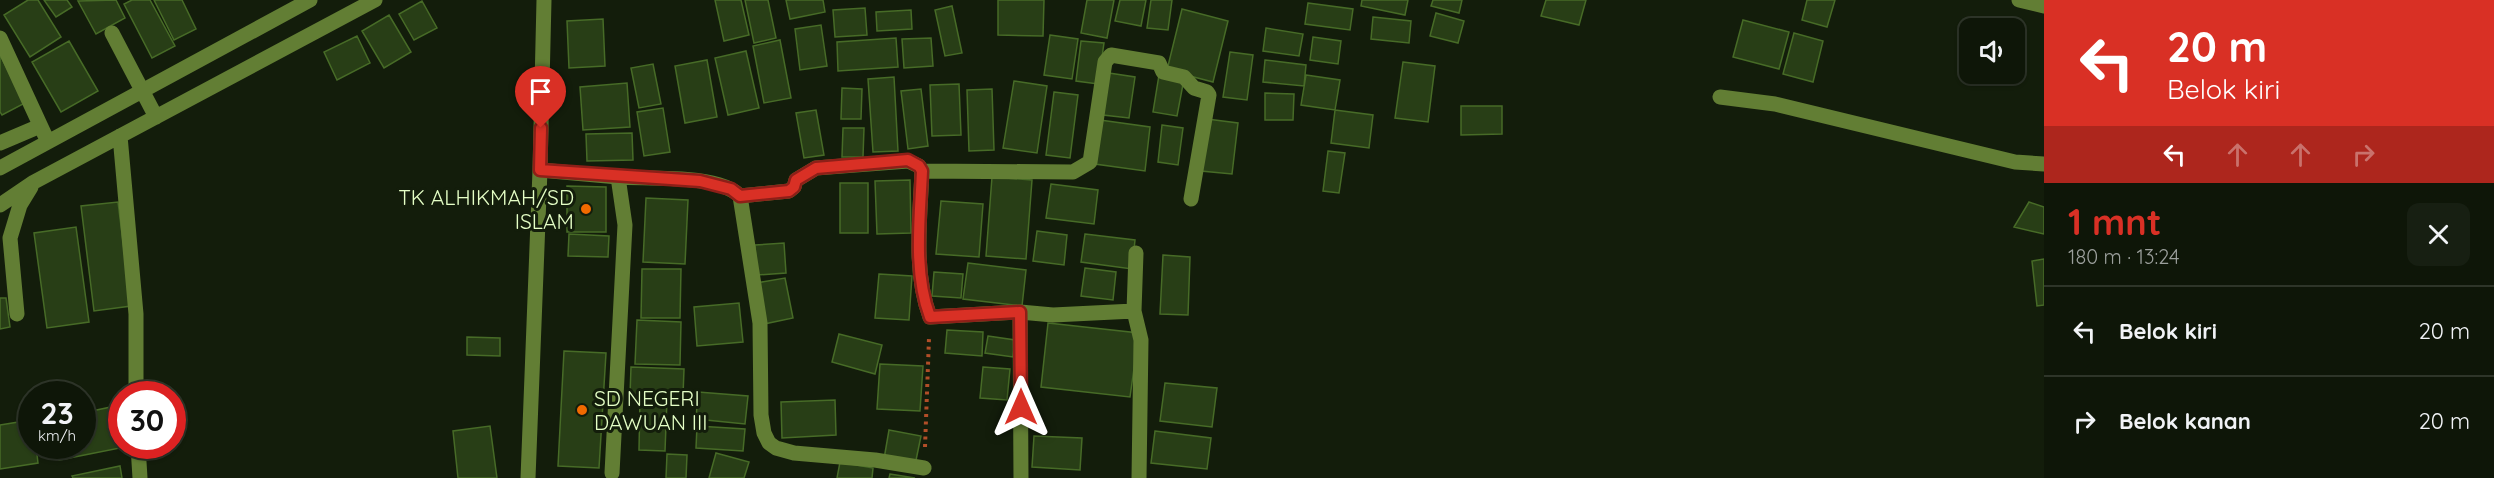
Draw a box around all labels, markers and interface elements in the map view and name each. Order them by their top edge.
map controls [1959,18,2025,84]
button: sound [1959,18,2025,84]
text: 20 m [2167,20,2267,73]
icon: left [2068,24,2146,102]
pin [515,66,566,128]
text: Belok kiri [2167,72,2280,106]
icon: arrive [524,75,557,108]
icon: left [2158,138,2191,171]
icon: ahead [2221,138,2254,171]
icon: ahead [2284,138,2317,171]
icon: right [2347,138,2380,171]
place label: TK ALHIKMAH/SD ISLAM [398,184,574,234]
text: 1 mnt [2068,199,2161,244]
marker: TK ALHIKMAH/SD ISLAM [579,202,593,216]
button: close [2407,203,2470,266]
text: 180 m · 13:24 [2068,244,2180,269]
icon: left [2068,315,2101,348]
text: Belok kiri [2119,317,2217,345]
text: 20 m [2419,317,2470,345]
position arrow [989,375,1053,439]
speed limit sign: 30 [108,381,186,459]
place label: SD NEGERI DAWUAN III [594,385,708,435]
text: 23 [40,394,74,432]
marker: SD NEGERI DAWUAN III [575,403,589,417]
icon: right [2068,405,2101,438]
text: Belok kanan [2119,407,2251,435]
text: 20 m [2419,407,2470,435]
text: km/h [38,426,76,445]

